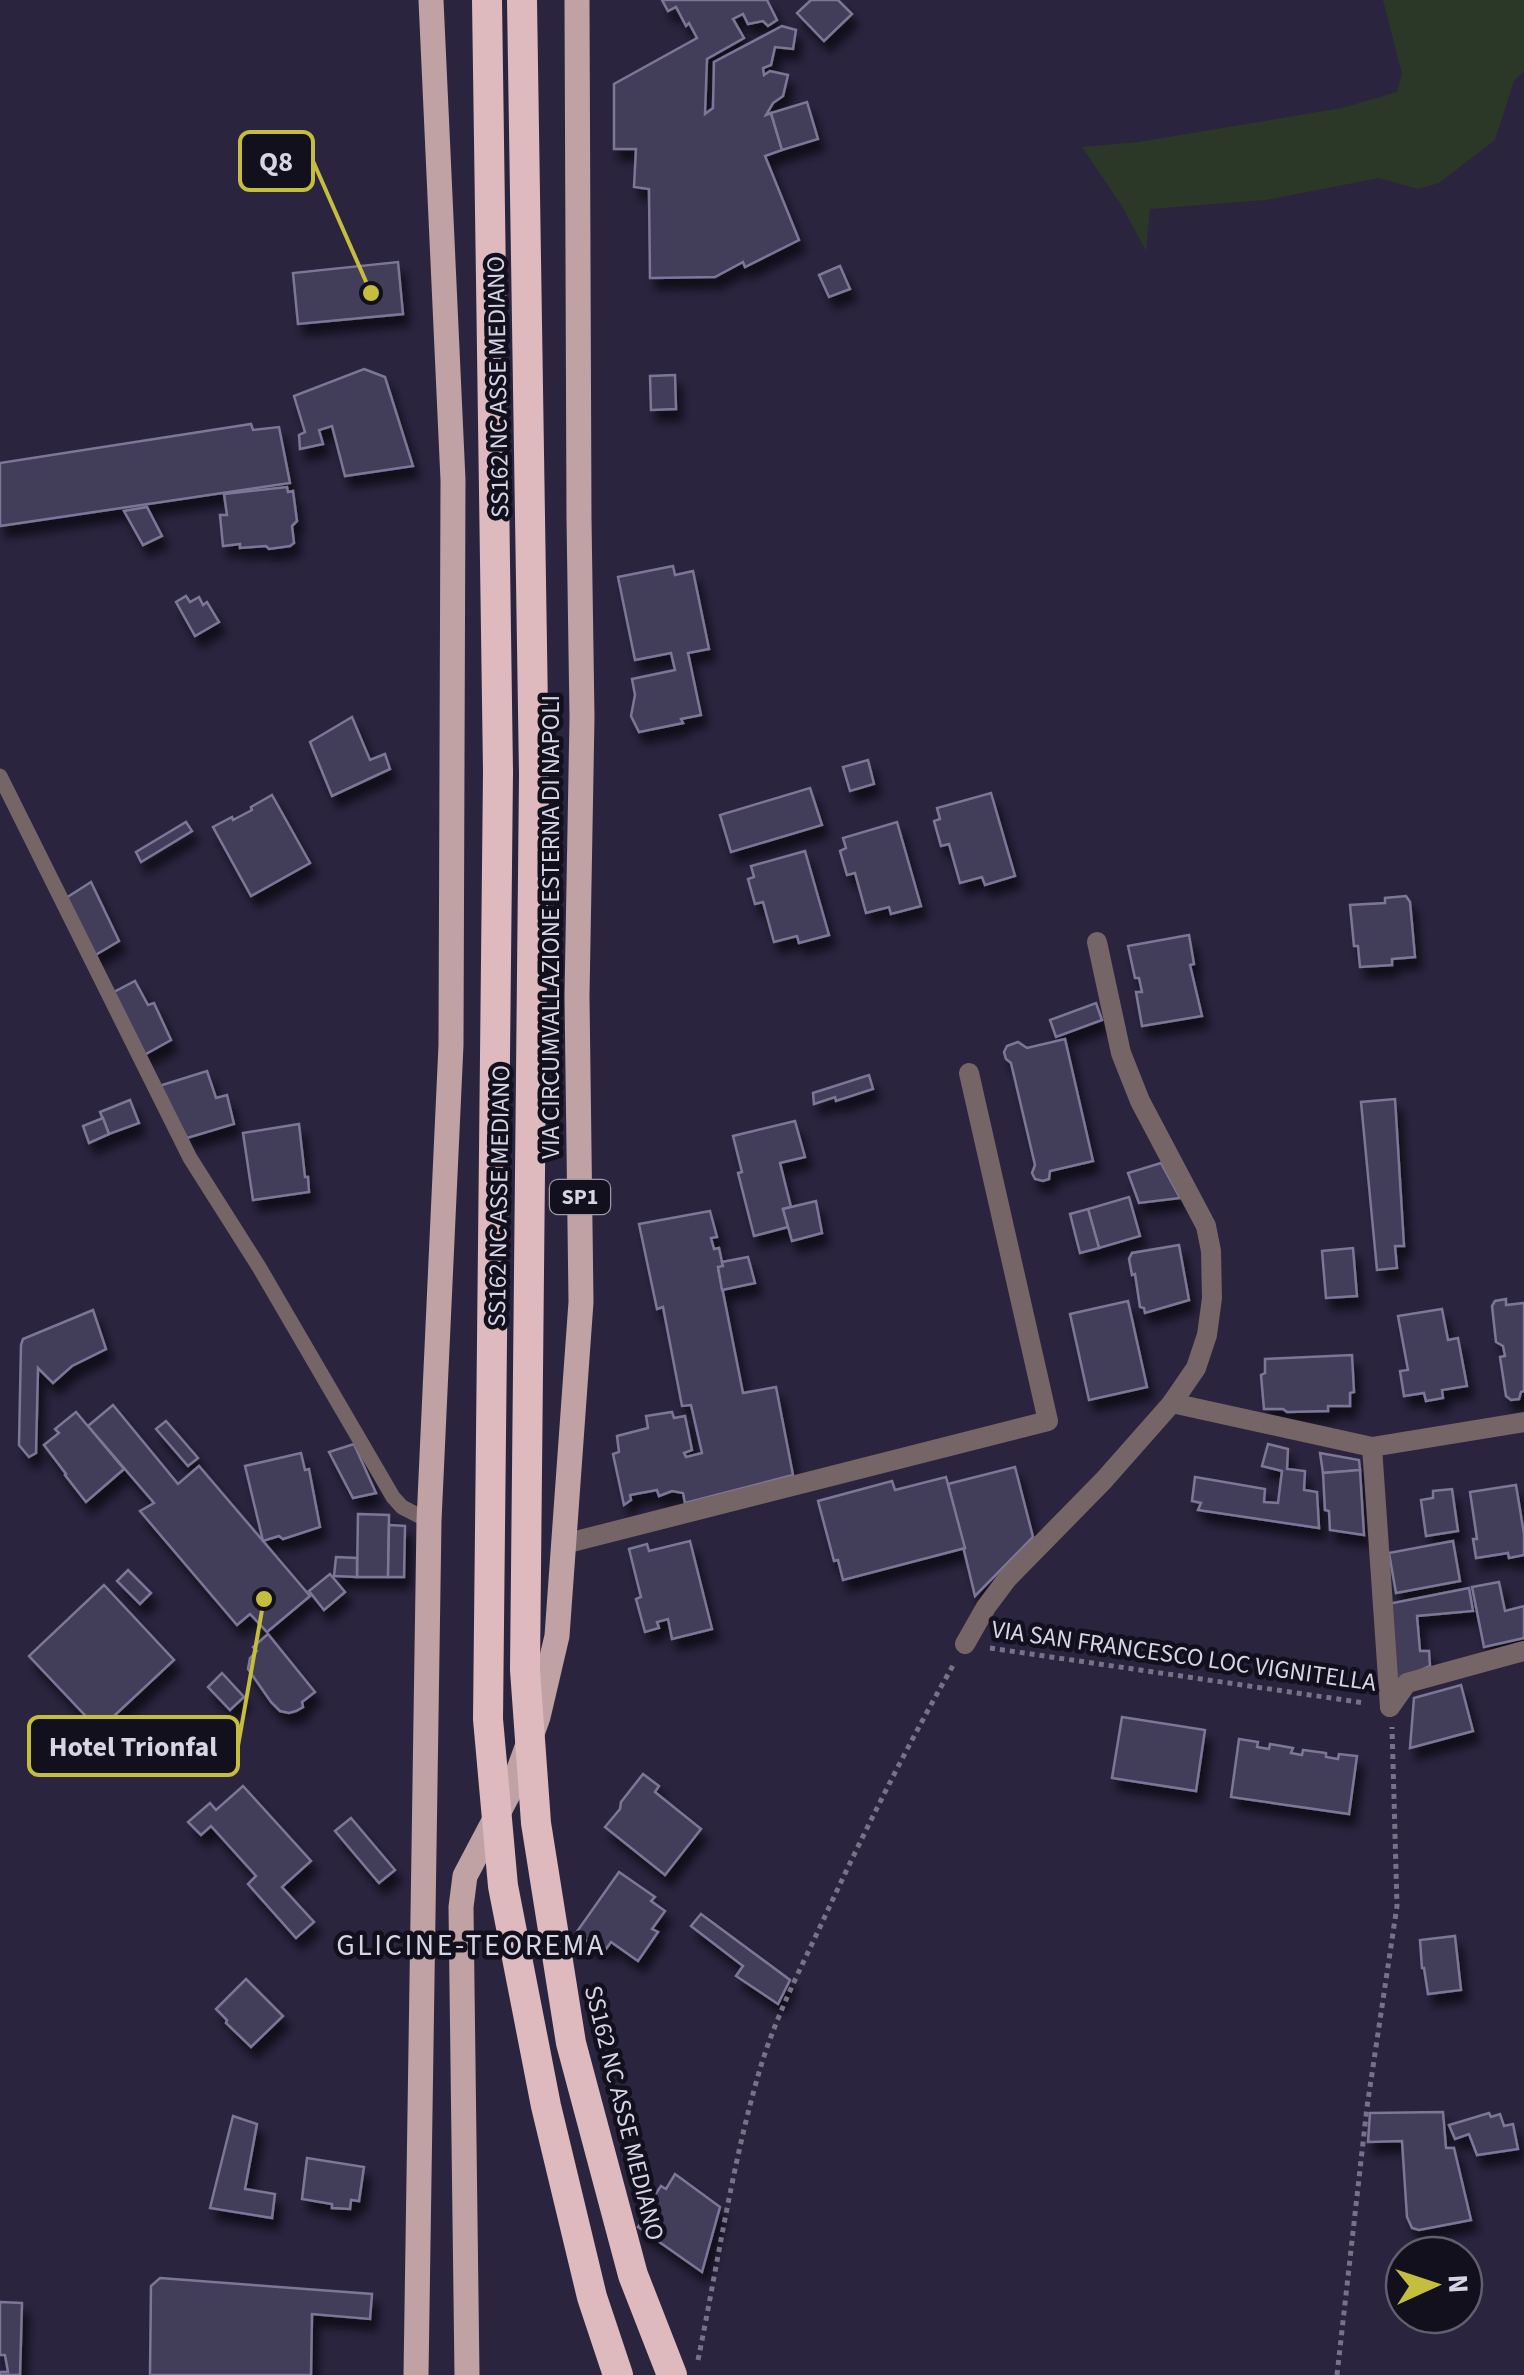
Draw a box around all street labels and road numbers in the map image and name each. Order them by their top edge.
street label: SS162 NC ASSE MEDIANO [478,256,518,518]
street label: VIA CIRCUMVALLAZIONE ESTERNA DI NAPOLI [533,695,569,1159]
street label: SS162 NC ASSE MEDIANO [479,1065,519,1327]
road number: SP1 [550,1180,610,1214]
street label: VIA SAN FRANCESCO LOC VIGNITELLA [989,1611,1379,1701]
street label: SS162 NC ASSE MEDIANO [575,1982,673,2244]

